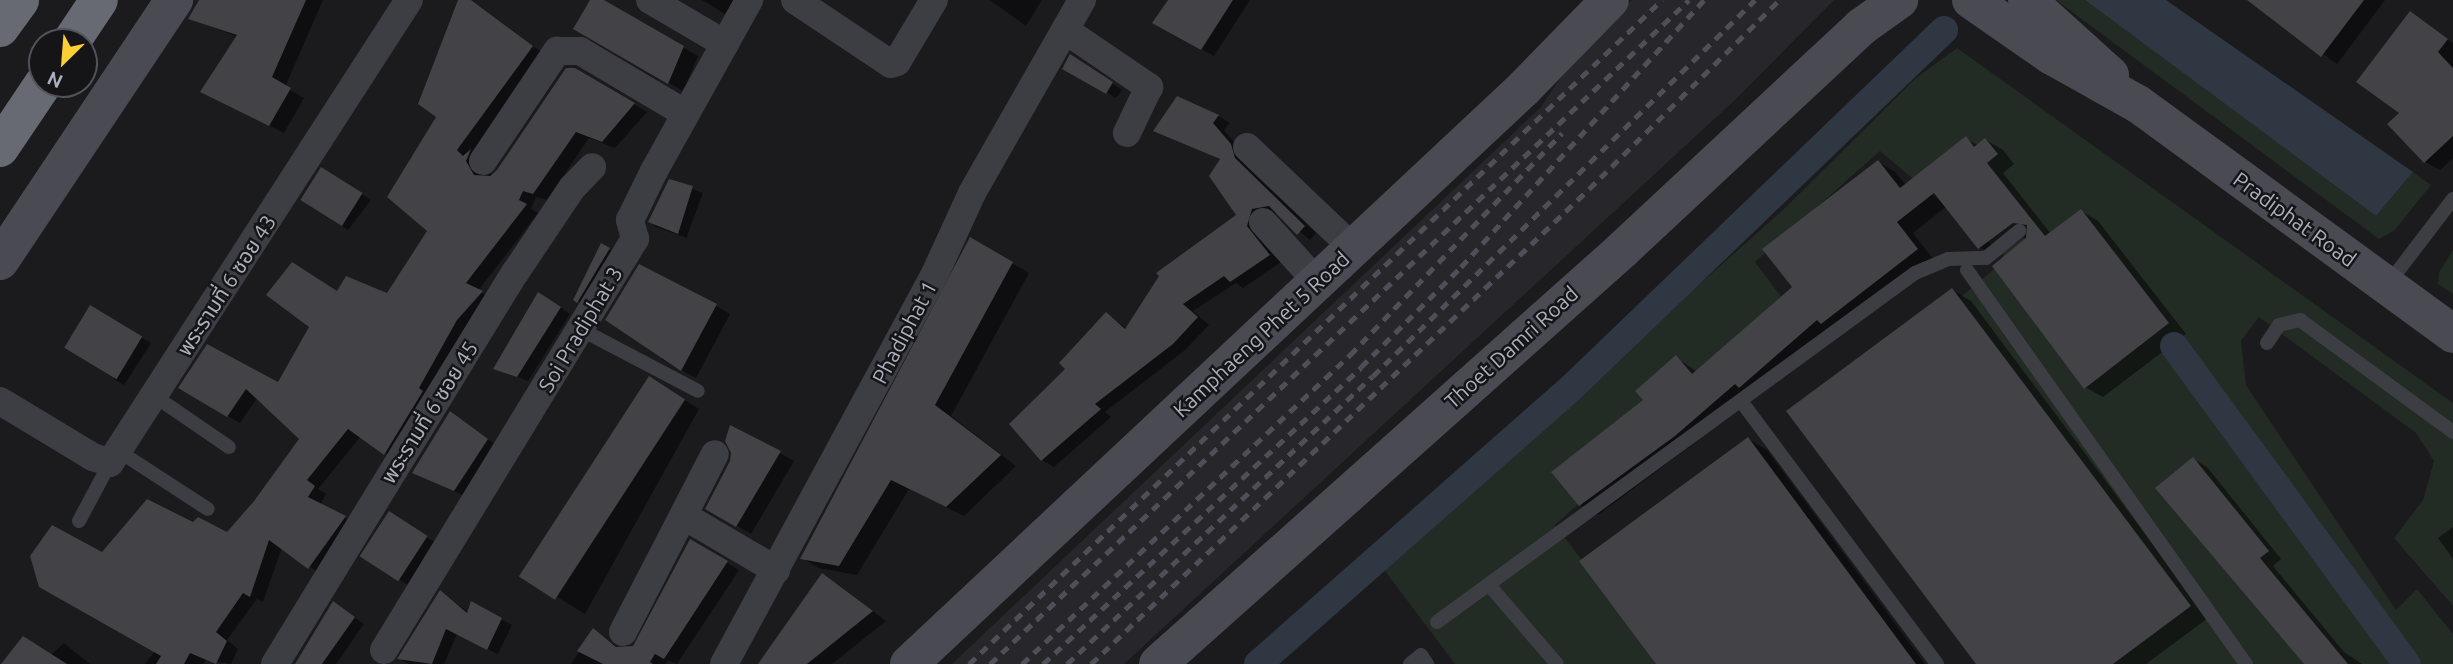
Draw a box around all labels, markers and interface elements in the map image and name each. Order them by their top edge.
north arrow [28,28,98,98]
text: N [44,67,66,93]
street label: Pradiphat Road [2229,166,2361,272]
street label: พระรามที่ 6 ซอย 43 [171,210,281,360]
street label: Kamphaeng Phet 5 Road [1168,246,1354,422]
street label: Soi Pradiphat 3 [533,262,627,396]
street label: Phadiphat 1 [866,276,942,388]
street label: Thoet Damri Road [1439,281,1583,413]
street label: พระรามที่ 6 ซอย 45 [375,336,483,488]

